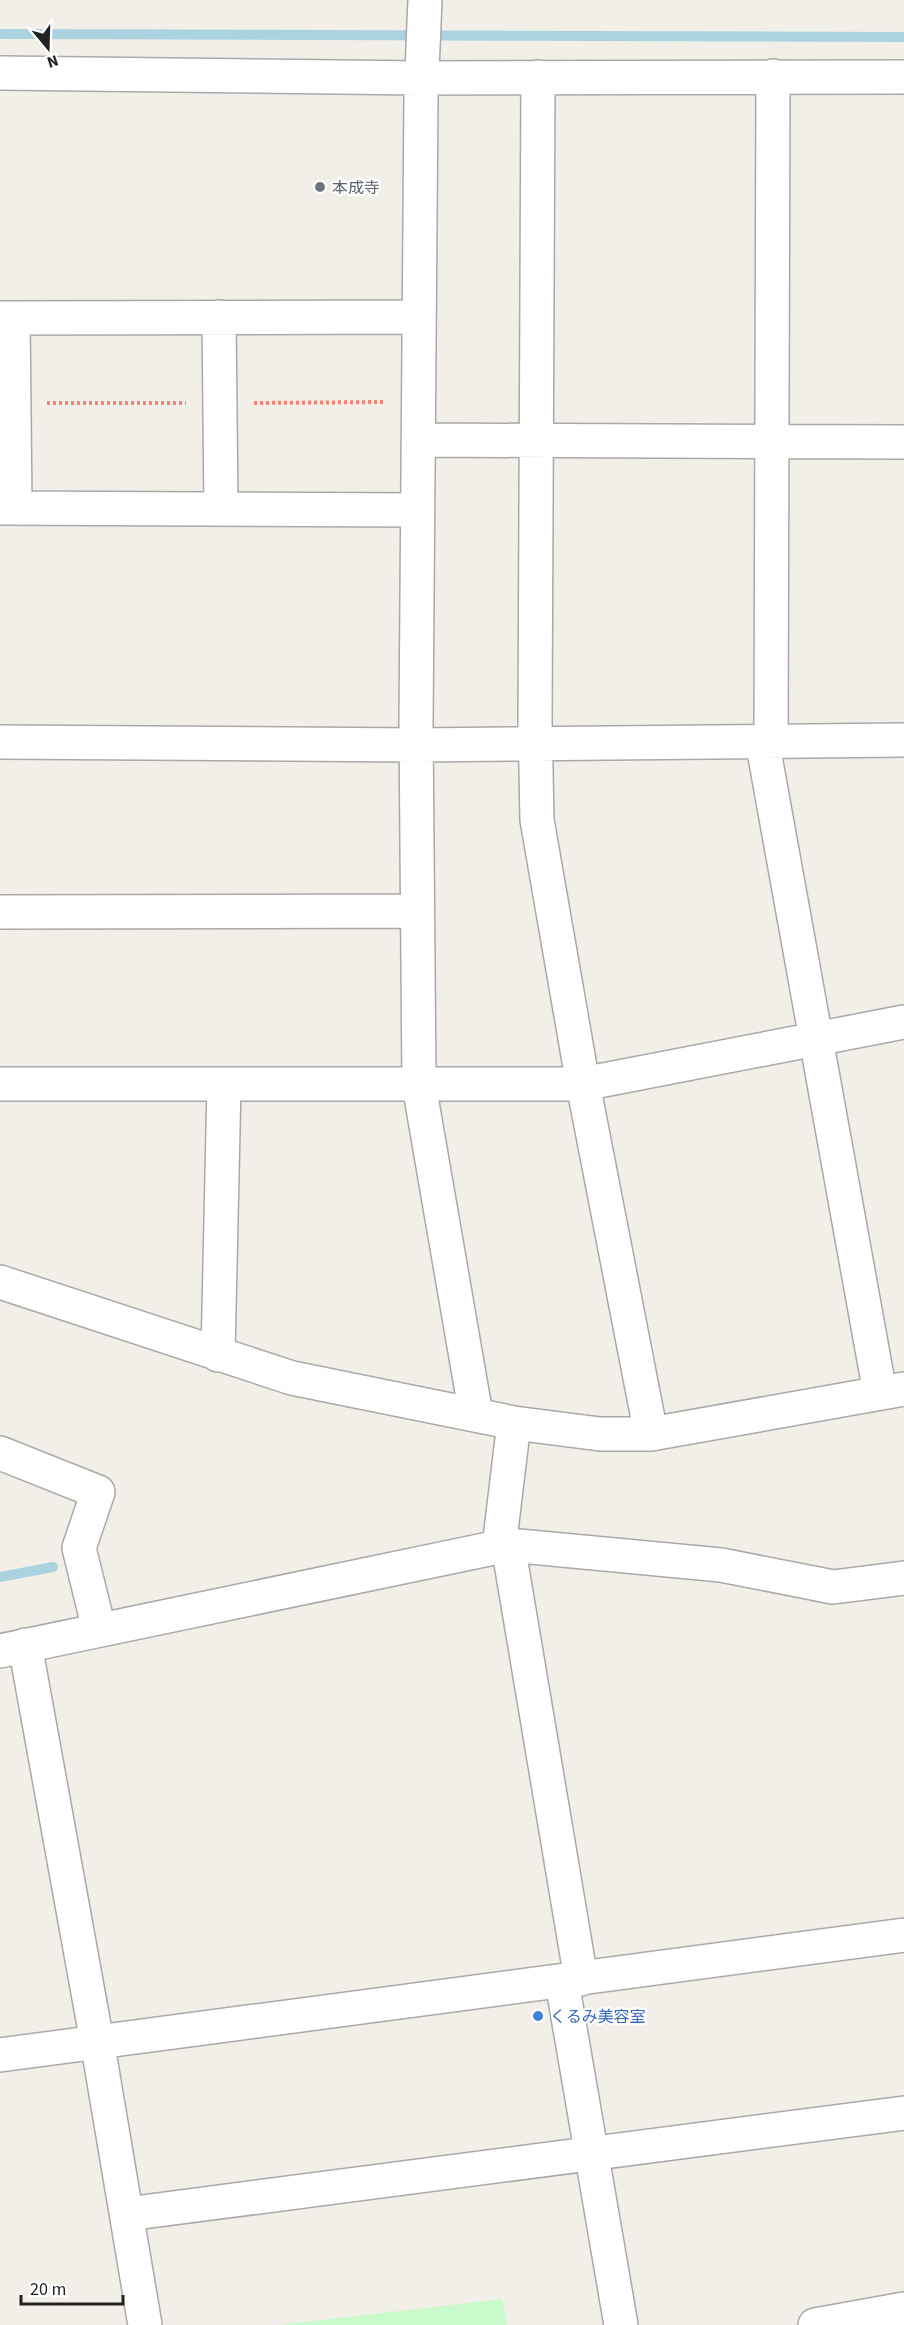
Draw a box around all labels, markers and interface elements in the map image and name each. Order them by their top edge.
north arrow [18,18,78,78]
text: N [44,49,61,73]
place label: 本成寺 [332,177,380,199]
marker: 本成寺 [313,180,327,194]
place label: くるみ美容室 [550,2006,646,2028]
marker: くるみ美容室 [531,2009,545,2023]
scale bar [21,2268,123,2306]
text: 20 m [30,2277,66,2302]

